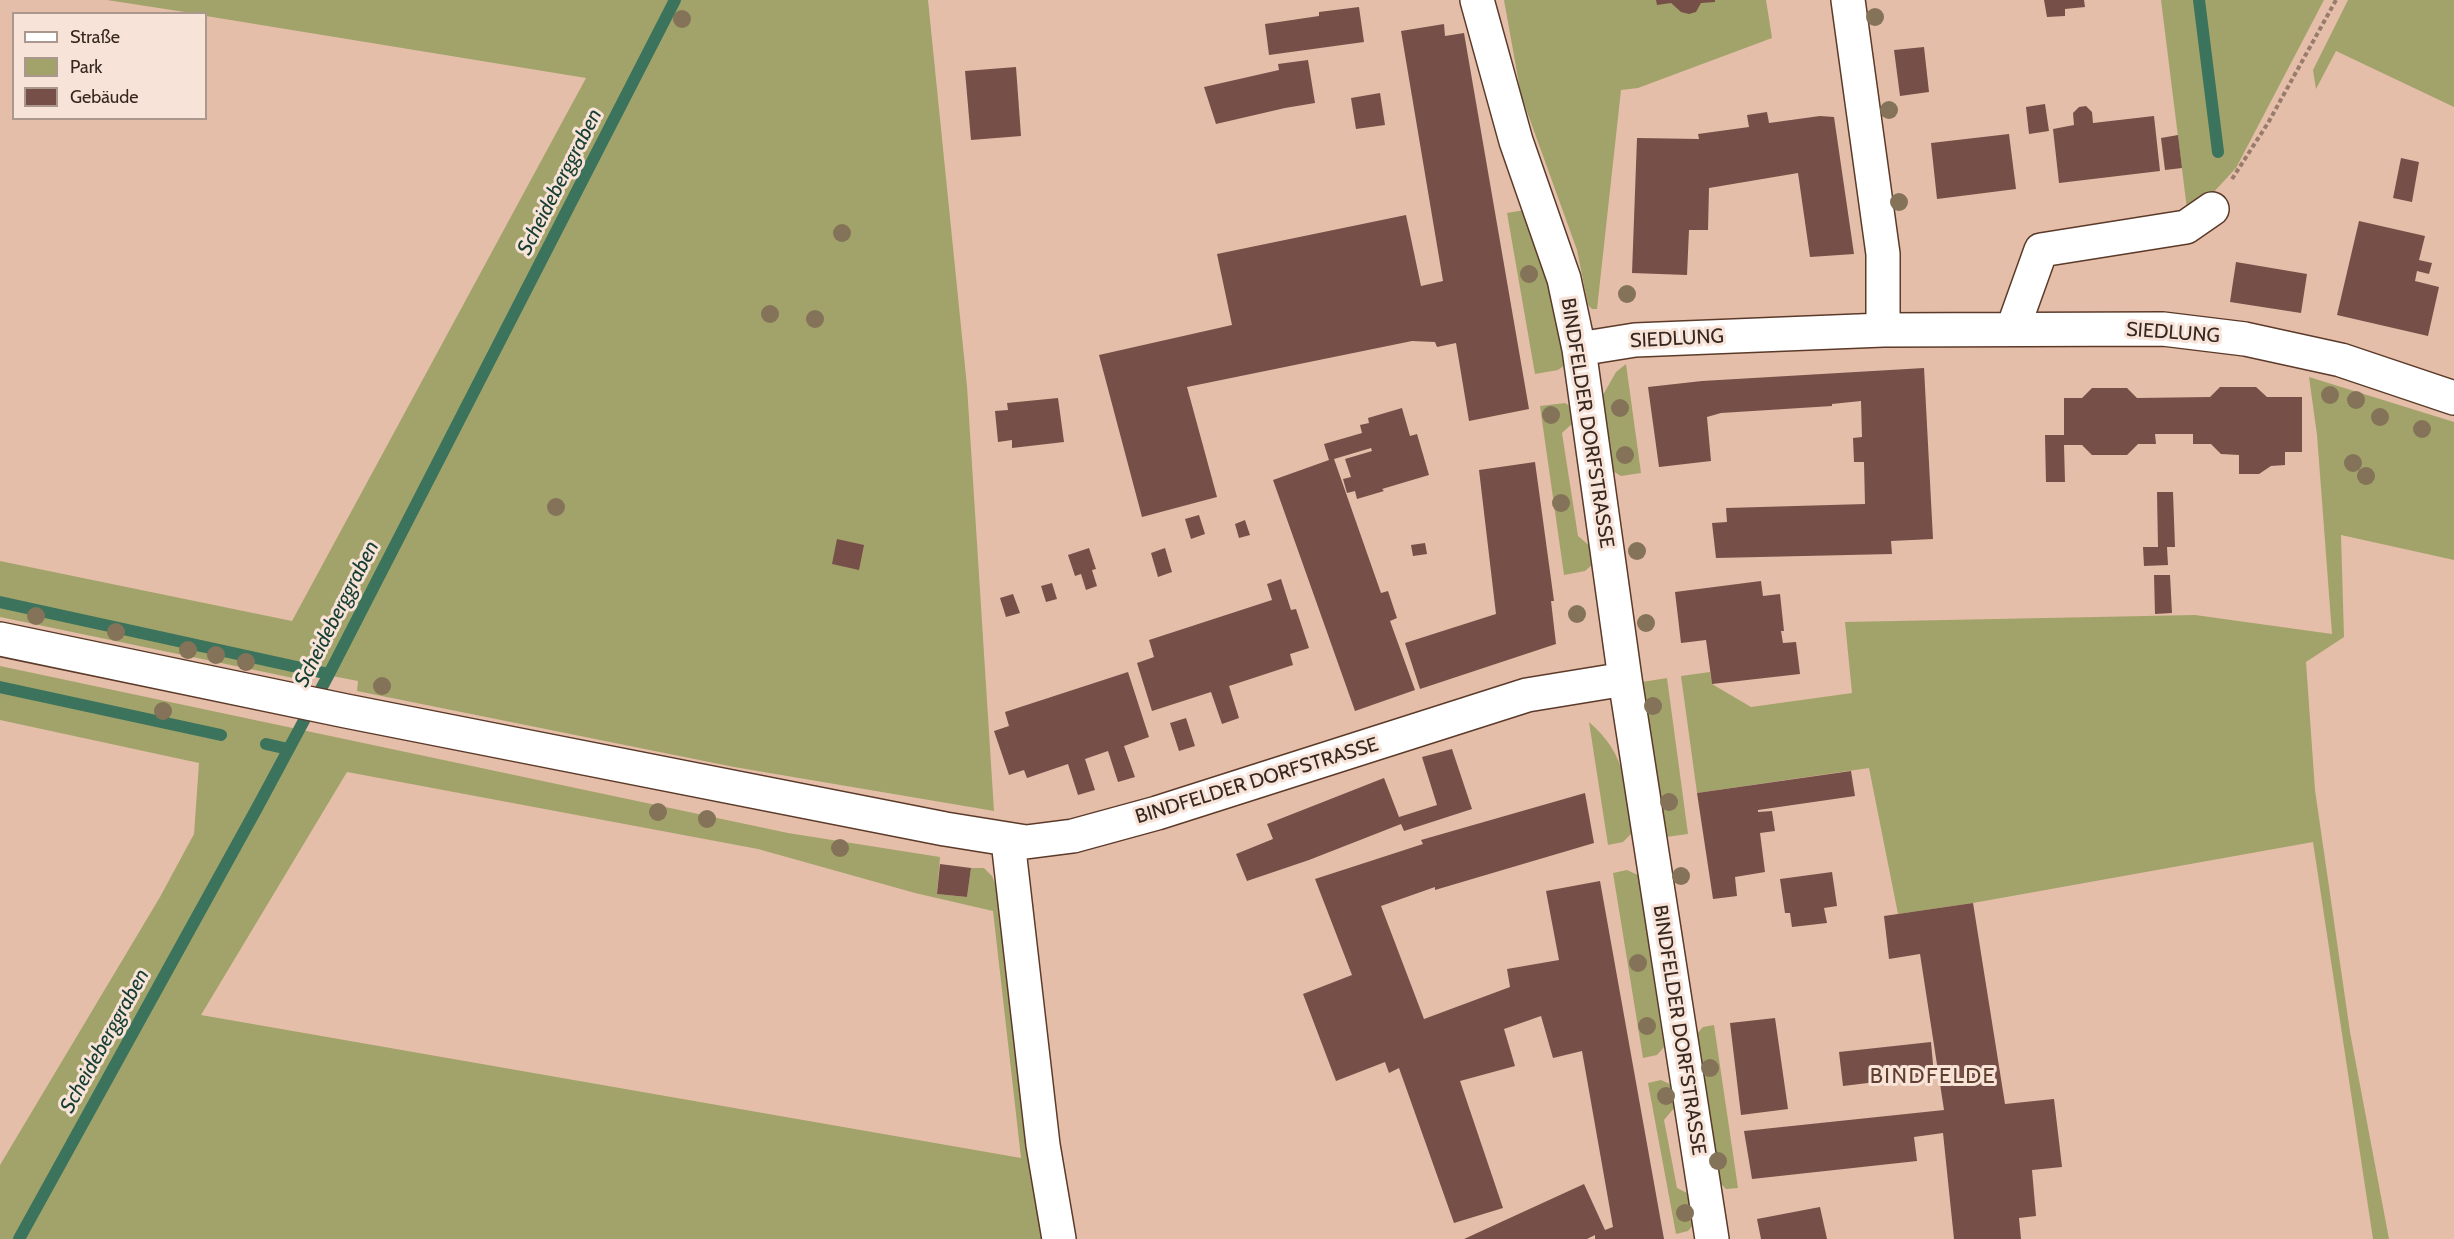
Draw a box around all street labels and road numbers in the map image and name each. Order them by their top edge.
street label: BINDFELDER DORFSTRASSE [1555,296,1619,550]
street label: SIEDLUNG [2125,318,2221,348]
street label: SIEDLUNG [1629,325,1725,353]
street label: BINDFELDER DORFSTRASSE [1133,733,1381,829]
street label: BINDFELDER DORFSTRASSE [1647,903,1711,1157]

